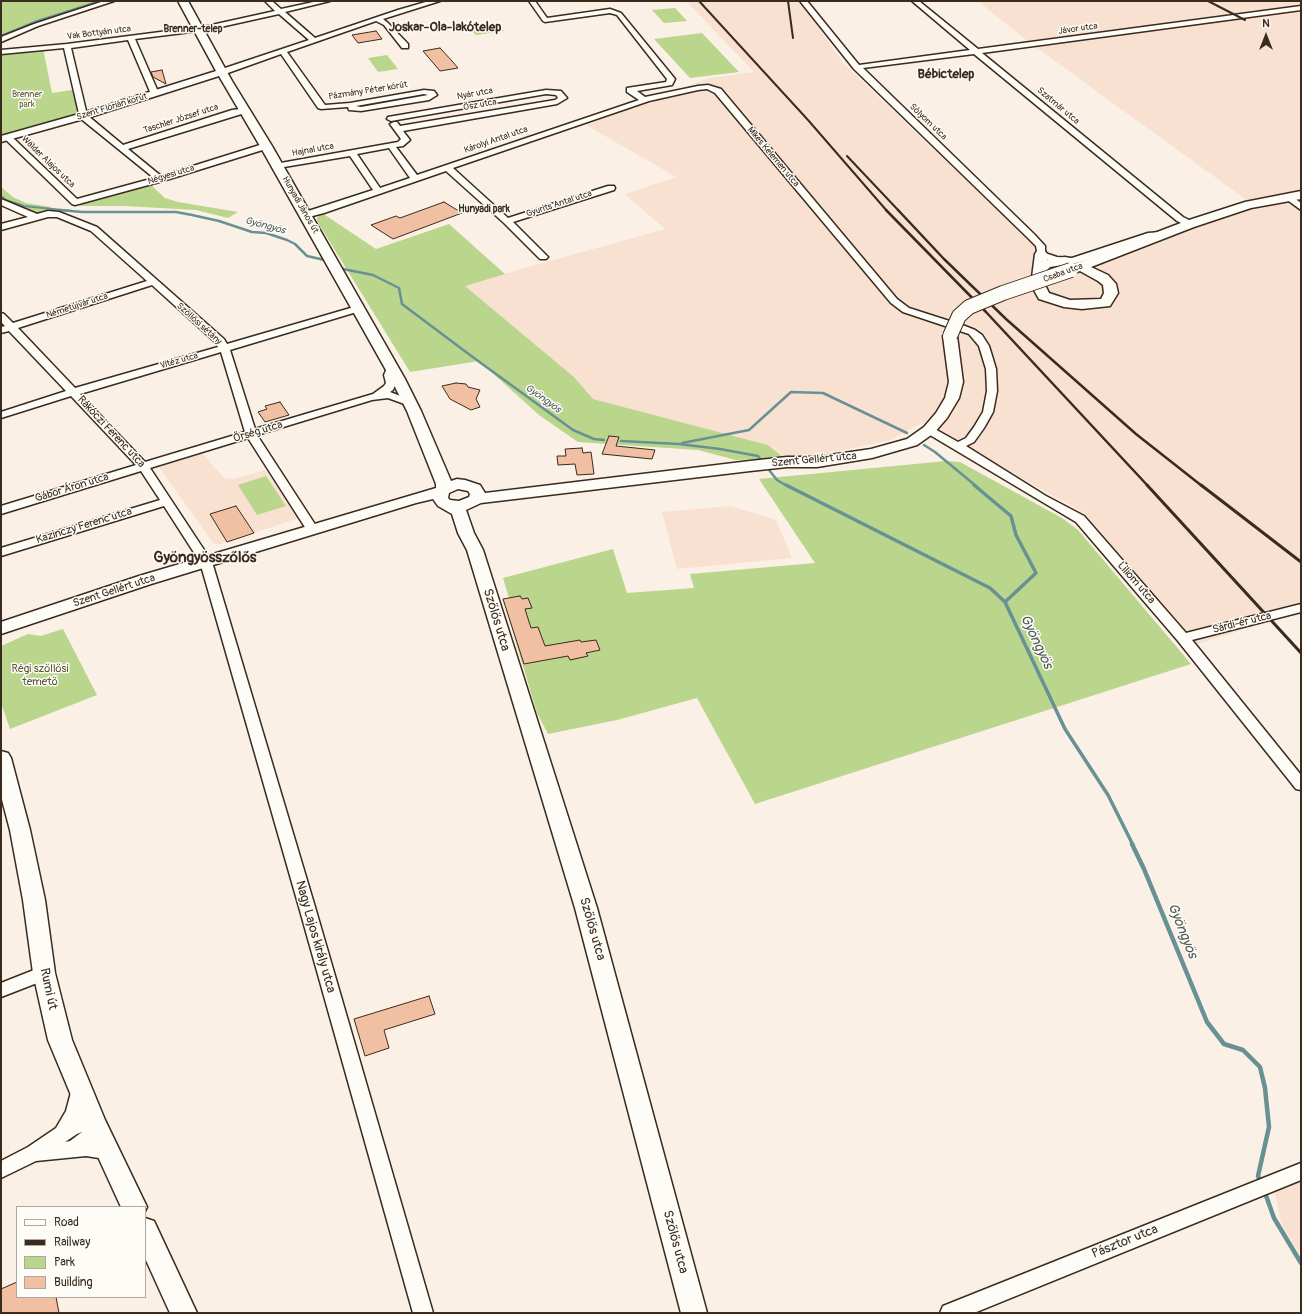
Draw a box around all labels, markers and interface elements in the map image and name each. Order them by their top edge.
north arrow [1246,16,1286,56]
text: N [1262,17,1270,30]
district label: Joskar-Ola-lakótelep [389,20,501,36]
street label: Jávor utca [1058,21,1098,37]
district label: Brenner-telep [164,23,222,35]
street label: Vak Bottyán utca [66,24,132,42]
district label: Bébictelep [918,67,974,83]
street label: Pázmány Péter körút [328,79,408,103]
street label: Szatmár utca [1035,85,1081,127]
street label: Nyár utca [456,86,494,102]
park label: Brenner park [12,90,42,111]
street label: Szent Flórián körút [75,91,149,123]
street label: Ősz utca [462,97,498,113]
street label: Taschler József utca [142,102,220,136]
street label: Sólyom utca [907,102,949,142]
street label: Károlyi Antal utca [463,124,529,156]
street label: Mikes Kelemen utca [745,125,801,189]
street label: Wälder Alajos utca [19,134,77,190]
street label: Hajnal utca [291,141,335,159]
street label: Négyesi utca [146,163,196,187]
street label: Hunyadi János út [279,175,321,235]
street label: Gyurits Antal utca [525,188,593,220]
district label: Hunyadi park [458,203,510,215]
water label: Gyöngyös [244,215,286,237]
street label: Csaba utca [1042,261,1084,285]
street label: Németújvár utca [45,291,109,321]
street label: Szőllősi sétány [174,301,224,347]
street label: Vitéz utca [159,350,199,372]
water label: Gyöngyös [523,382,563,416]
street label: Rákóczi Ferenc utca [74,393,148,471]
street label: Őrség utca [232,418,284,446]
street label: Szent Gellért utca [771,450,857,470]
street label: Gábor Áron utca [34,471,110,505]
street label: Kazinczy Ferenc utca [35,505,133,547]
district label: Gyöngyösszőlős [153,549,257,567]
street label: Liliom utca [1114,559,1158,607]
street label: Szent Gellért utca [71,572,157,610]
street label: Szőlős utca [479,587,513,653]
street label: Sárdi-ér utca [1211,609,1273,637]
water label: Gyöngyös [1016,612,1056,672]
park label: Régi szőllősi temető [12,662,68,688]
street label: Nagy Lajos király utca [292,879,338,995]
street label: Szőlős utca [576,896,608,962]
water label: Gyöngyös [1163,901,1201,961]
street label: Rumi út [36,967,60,1011]
legend [16,1206,146,1298]
street label: Szőlős utca [659,1209,691,1275]
text: Road [54,1215,79,1230]
street label: Pásztor utca [1090,1222,1160,1262]
text: Railway [54,1235,90,1250]
text: Park [54,1255,75,1270]
text: Building [54,1275,93,1290]

